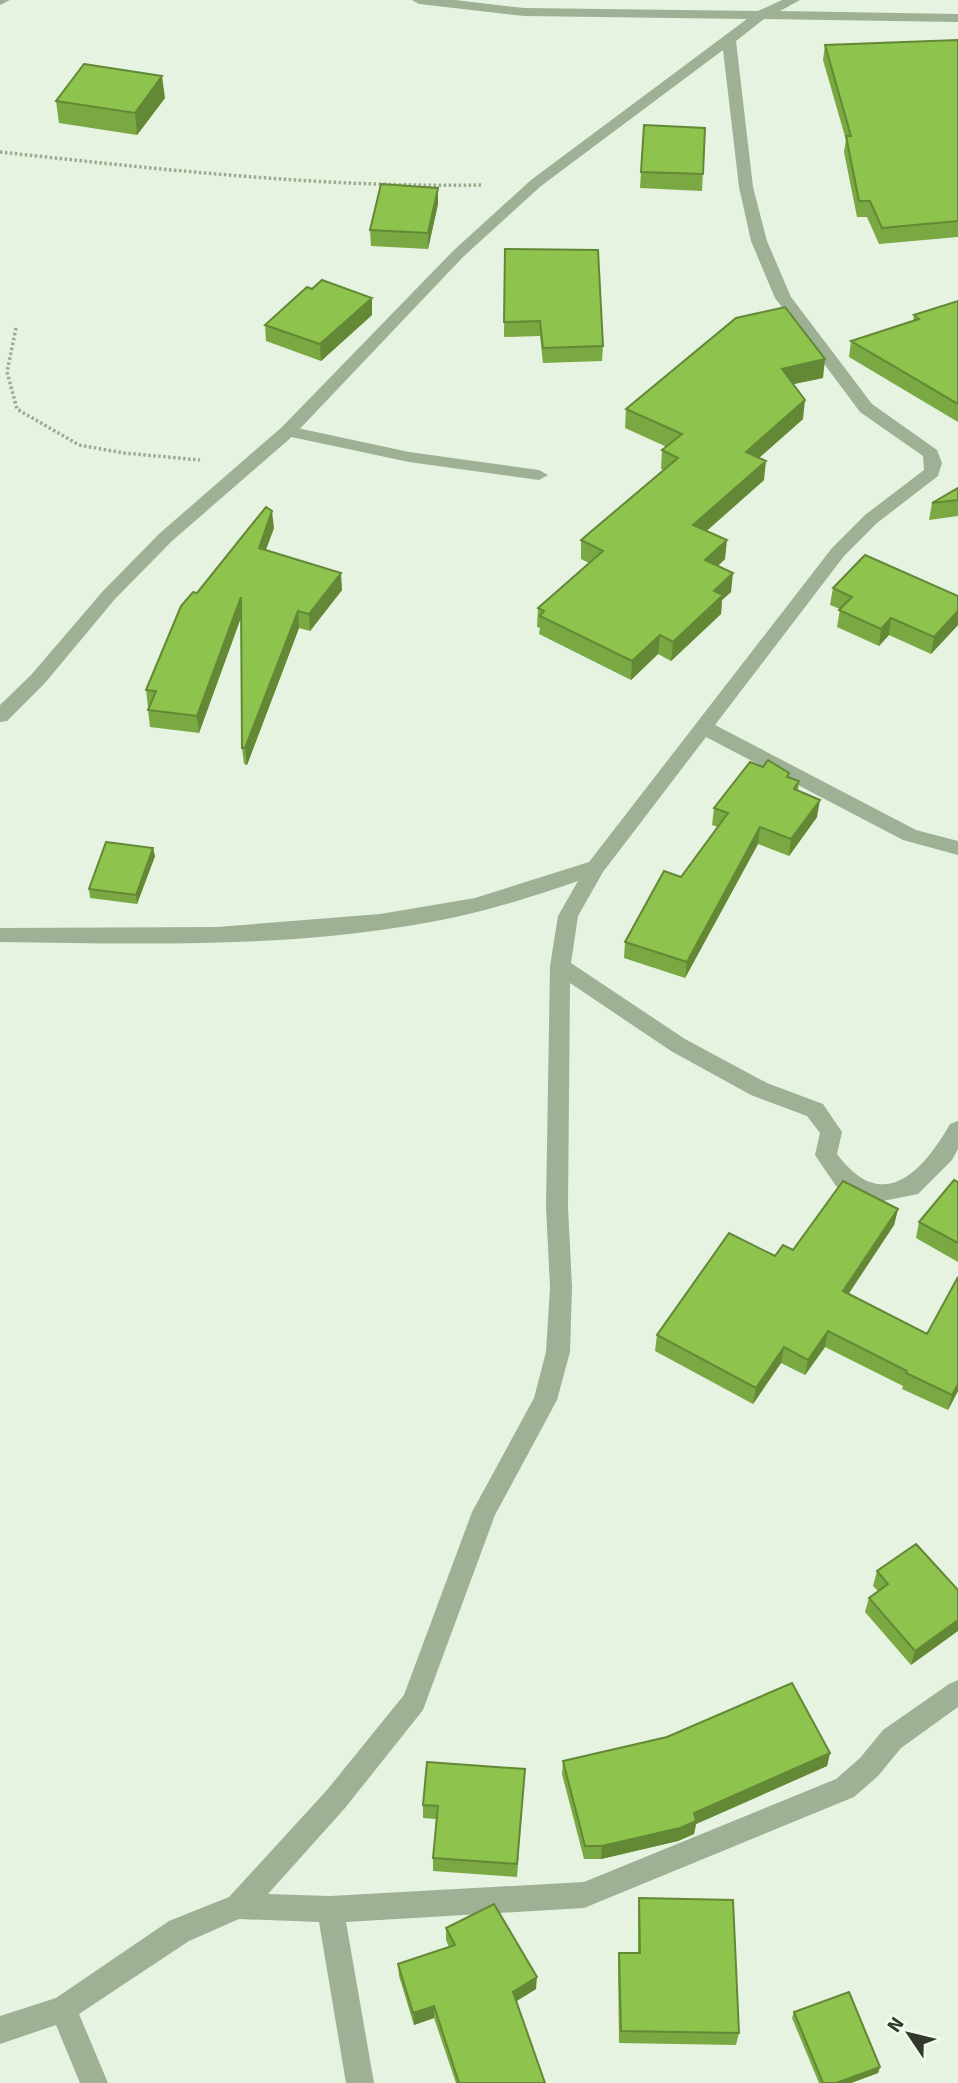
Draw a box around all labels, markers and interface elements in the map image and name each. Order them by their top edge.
north arrow [874,1999,944,2069]
text: N [882,2013,910,2037]

